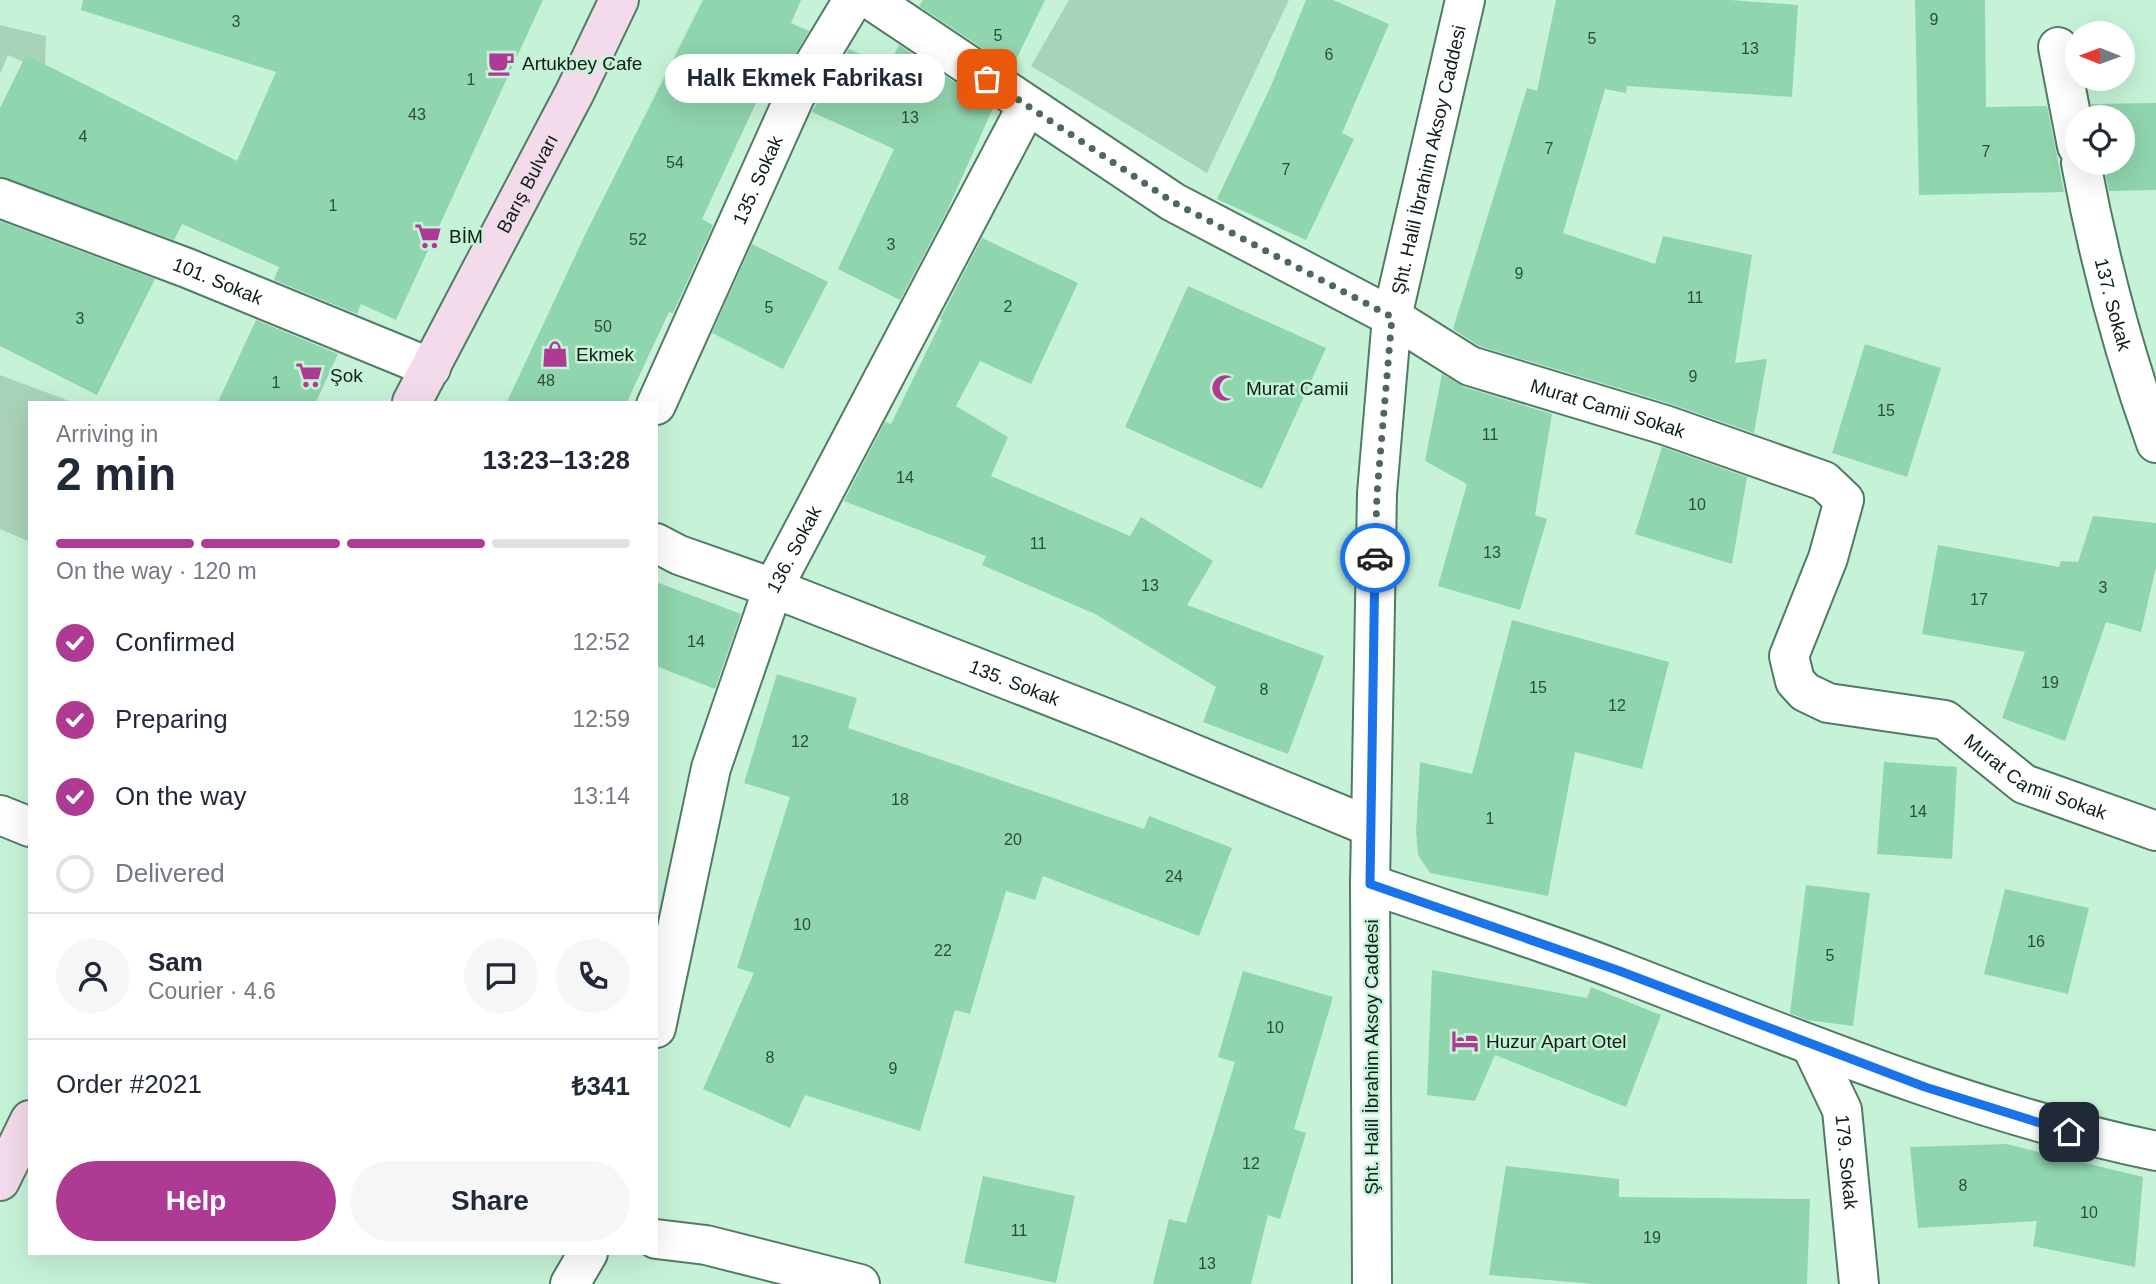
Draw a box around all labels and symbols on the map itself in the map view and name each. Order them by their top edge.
house number: 9 [1930,11,1939,28]
house number: 3 [232,13,241,30]
north arrow [2065,21,2135,91]
street label: Şht. Halil İbrahim Aksoy Caddesi [1387,23,1469,297]
house number: 5 [994,27,1003,44]
house number: 5 [1588,30,1597,47]
house number: 13 [1741,40,1759,57]
house number: 6 [1325,46,1334,63]
cafe icon: Artukbey Cafe [486,48,516,78]
pin [957,49,1017,109]
place label: Artukbey Cafe [522,53,642,74]
callout: Halk Ekmek Fabrikası [665,55,945,104]
house number: 1 [467,71,476,88]
house number: 43 [408,106,426,123]
house number: 13 [901,109,919,126]
house number: 4 [79,128,88,145]
street label: Barış Bulvarı [492,130,562,236]
street label: 135. Sokak [728,132,787,227]
house number: 7 [1545,140,1554,157]
house number: 7 [1982,143,1991,160]
house number: 54 [666,154,684,171]
house number: 7 [1282,161,1291,178]
house number: 1 [329,197,338,214]
supermarket icon: BİM [413,221,443,251]
place label: BİM [449,226,483,247]
house number: 52 [629,231,647,248]
house number: 3 [887,236,896,253]
street label: 101. Sokak [170,253,266,309]
street label: 137. Sokak [2091,256,2136,354]
house number: 9 [1515,265,1524,282]
house number: 11 [1687,289,1703,306]
house number: 2 [1004,298,1013,315]
house number: 5 [765,299,774,316]
house number: 3 [76,310,85,327]
house number: 50 [594,318,612,335]
shop icon: Ekmek [540,339,570,369]
place label: Ekmek [576,344,635,365]
supermarket icon: Şok [294,360,324,390]
place label: Şok [330,365,363,386]
house number: 9 [1689,368,1698,385]
house number: 48 [537,372,555,389]
mosque icon: Murat Camii [1210,373,1240,403]
house number: 1 [272,374,281,391]
street label: Murat Camii Sokak [1528,374,1689,442]
place label: Murat Camii [1246,378,1348,399]
house number: 15 [1877,402,1895,419]
house number: 11 [1482,426,1498,443]
house number: 14 [896,469,914,486]
house number: 10 [1688,496,1706,513]
street label: 136. Sokak [762,502,825,596]
courier [1340,523,1410,593]
house number: 11 [1030,535,1046,552]
house number: 13 [1483,544,1501,561]
house number: 13 [1141,577,1159,594]
house number: 3 [2099,579,2108,596]
house number: 17 [1970,591,1988,608]
house number: 14 [687,633,705,650]
street label: 135. Sokak [967,655,1063,710]
house number: 19 [2041,674,2059,691]
house number: 15 [1529,679,1547,696]
house number: 8 [1260,681,1269,698]
house number: 12 [1608,697,1626,714]
street label: Murat Camii Sokak [1960,730,2110,823]
house number: 12 [791,733,809,750]
house number: 18 [891,791,909,808]
house number: 14 [1909,803,1927,820]
house number: 1 [1486,810,1495,827]
house number: 20 [1004,831,1022,848]
house number: 24 [1165,868,1183,885]
house number: 10 [793,916,811,933]
street label: Şht. Halil İbrahim Aksoy Caddesi [1361,919,1382,1195]
house number: 16 [2027,933,2045,950]
house number: 22 [934,942,952,959]
house number: 5 [1826,947,1835,964]
house number: 10 [1266,1019,1284,1036]
hotel icon: Huzur Apart Otel [1450,1026,1480,1056]
place label: Huzur Apart Otel [1486,1031,1626,1052]
house number: 8 [766,1049,775,1066]
house number: 9 [889,1060,898,1077]
pin [2039,1102,2099,1162]
street label: 179. Sokak [1832,1114,1862,1211]
house number: 12 [1242,1155,1260,1172]
house number: 8 [1959,1177,1968,1194]
house number: 10 [2080,1204,2098,1221]
house number: 11 [1011,1222,1027,1239]
house number: 19 [1643,1229,1661,1246]
house number: 13 [1198,1255,1216,1272]

